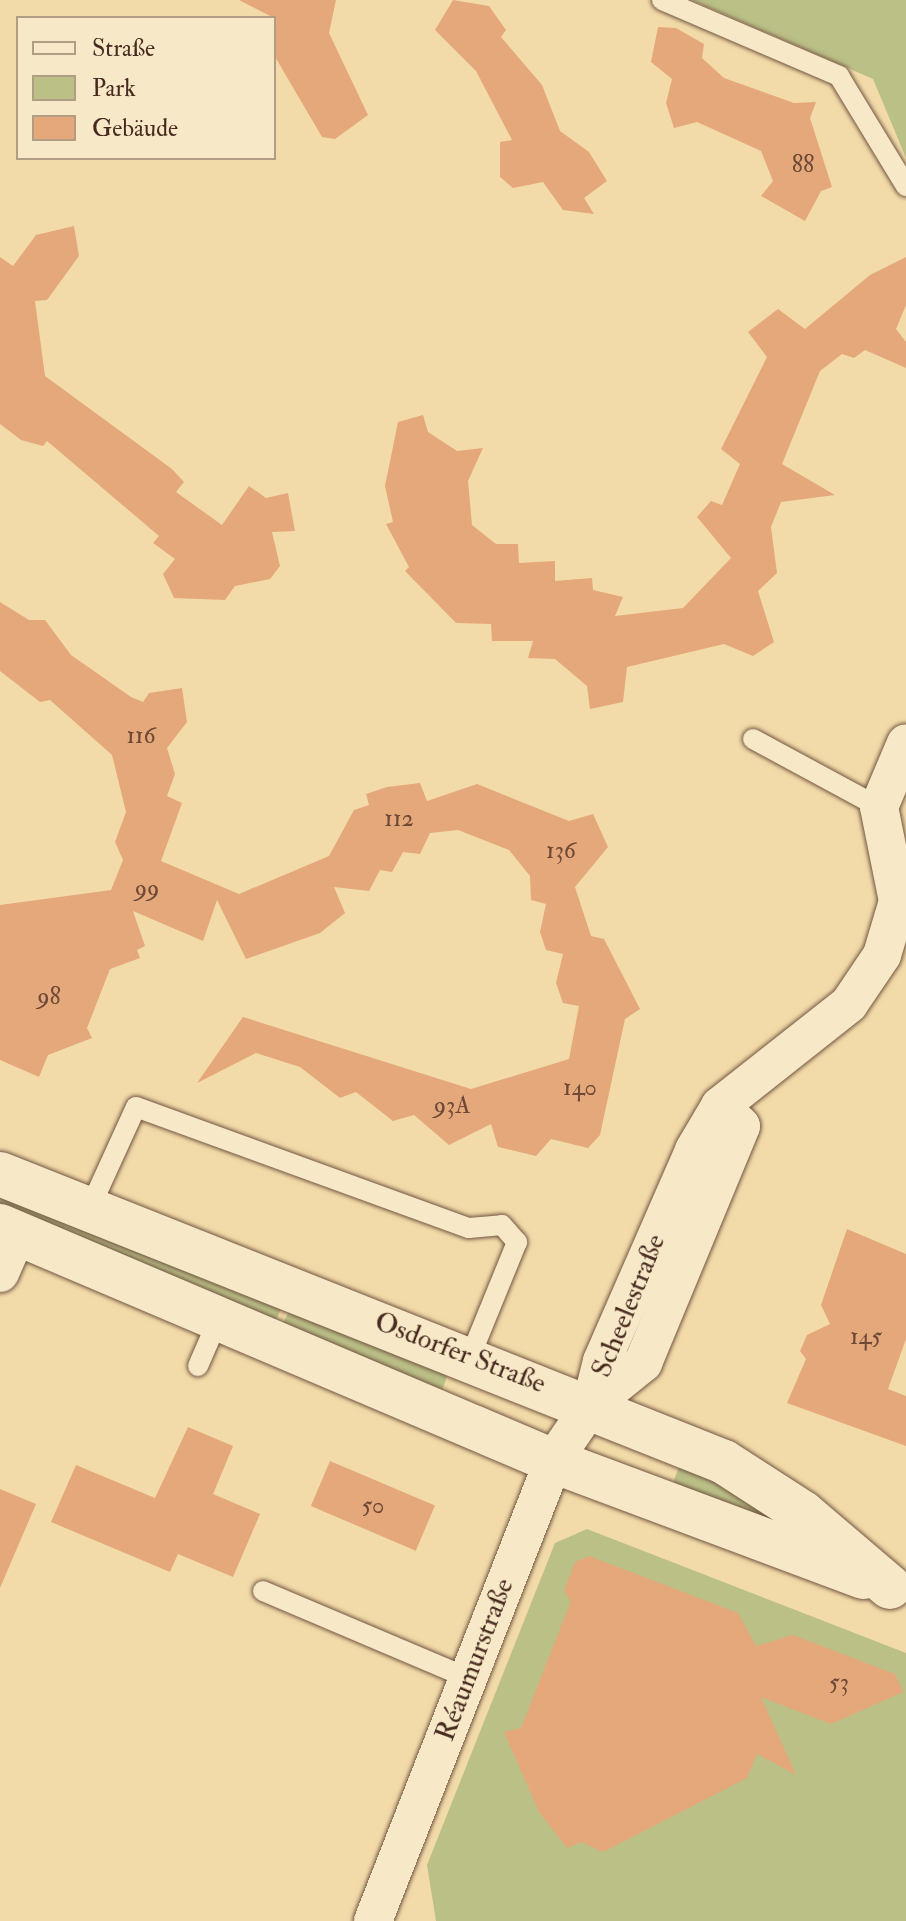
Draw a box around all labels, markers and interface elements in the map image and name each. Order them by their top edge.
legend [16,16,276,160]
text: Straße [92,33,155,64]
text: Park [92,73,136,104]
text: Gebäude [92,113,178,144]
house number: 88 [792,151,814,179]
house number: 116 [126,722,156,750]
house number: 112 [384,805,414,833]
house number: 136 [546,837,576,865]
house number: 99 [135,875,159,903]
house number: 98 [37,983,61,1011]
house number: 140 [563,1074,597,1102]
house number: 93A [434,1092,470,1120]
street label: Scheelestraße [585,1230,673,1382]
street label: Osdorfer Straße [370,1305,550,1401]
house number: 145 [850,1323,882,1351]
house number: 50 [362,1492,384,1520]
street label: Réaumurstraße [429,1574,521,1746]
house number: 53 [829,1669,849,1697]

